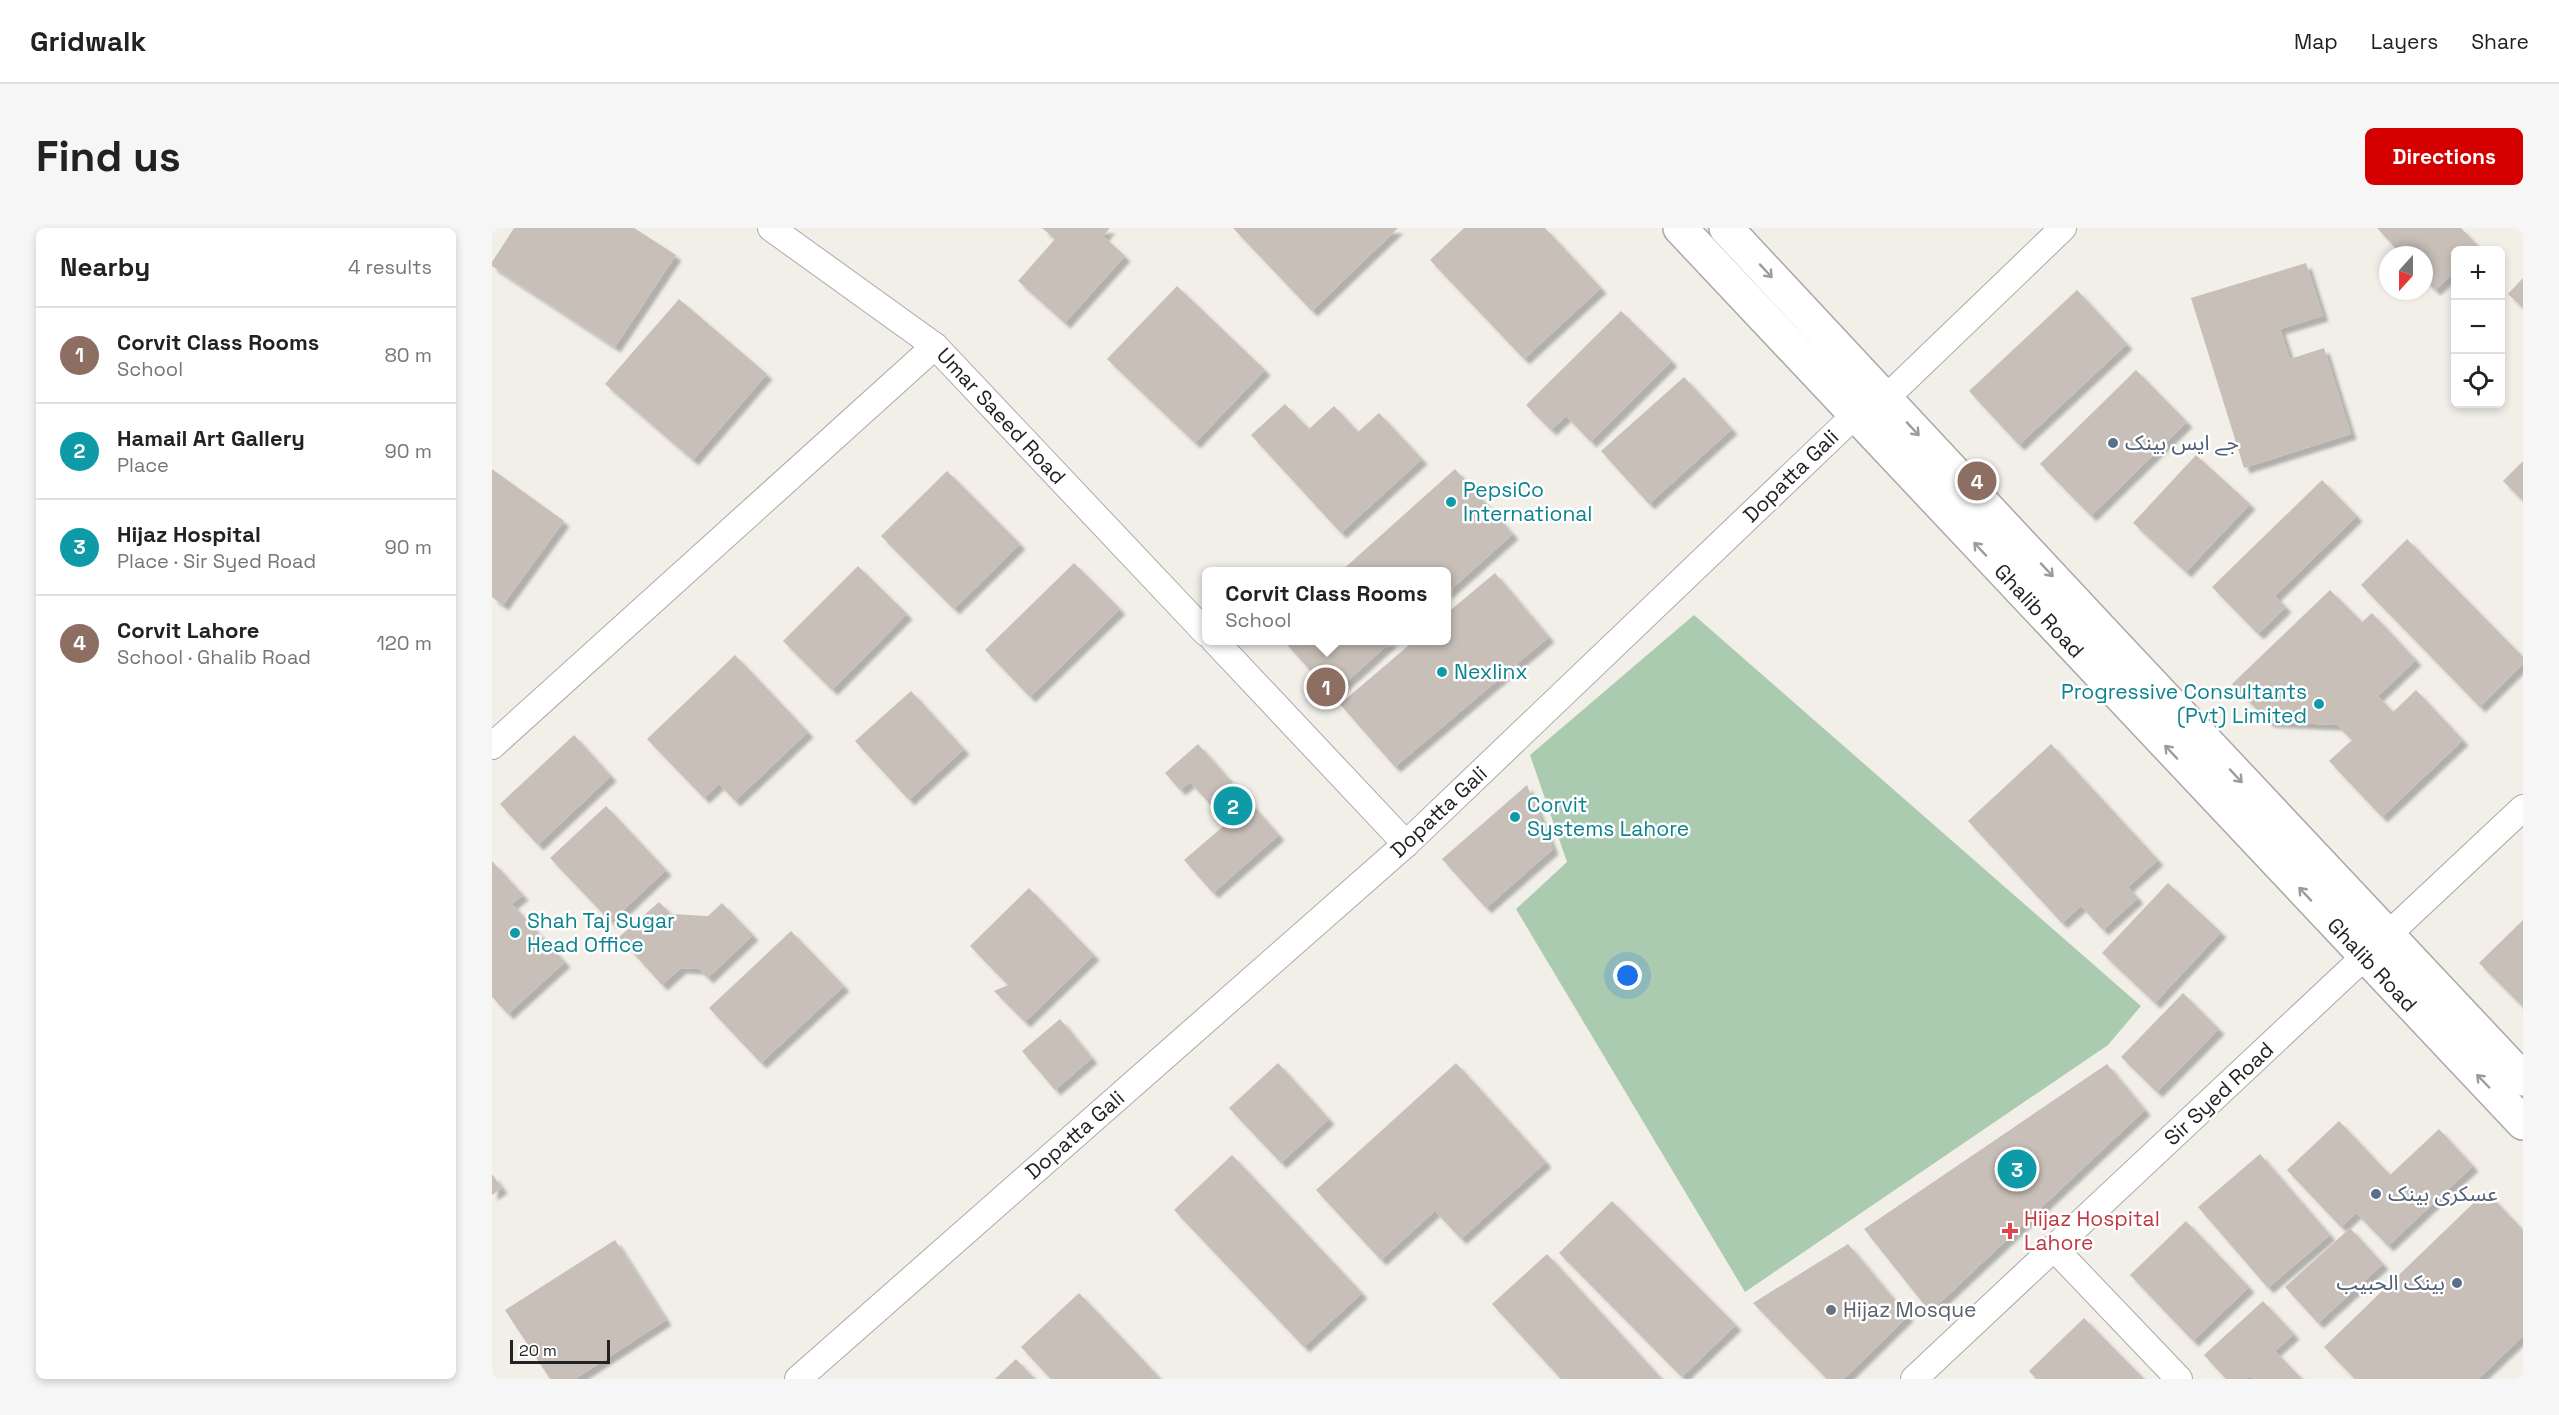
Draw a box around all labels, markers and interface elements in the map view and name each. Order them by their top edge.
text: Gridwalk [30,23,146,59]
text: Map [2294,28,2338,55]
text: Layers [2371,28,2438,55]
text: Share [2471,28,2529,55]
button: Directions [2365,128,2523,185]
text: Find us [36,130,181,183]
north arrow [2379,246,2433,300]
map controls [2451,246,2505,408]
button: + [2451,246,2505,300]
text: Nearby [60,250,150,284]
text: 4 results [348,254,432,280]
one-way arrow [1759,263,1773,278]
button: − [2451,300,2505,354]
text: Corvit Class Rooms [117,328,319,356]
text: 1 [75,342,84,368]
text: 80 m [384,342,432,368]
street label: Umar Saeed Road [931,342,1072,490]
button: locate [2451,354,2505,408]
text: School [117,356,183,382]
one-way arrow [1906,421,1920,436]
street label: Dopatta Gali [1737,423,1844,528]
text: Hamail Art Gallery [117,424,305,452]
place label: جے ایس بینک [2125,429,2239,456]
marker: جے ایس بینک [2106,436,2120,450]
text: 2 [74,438,85,464]
text: 90 m [385,438,432,464]
text: Place [117,452,169,478]
pin: 4 [1958,458,1996,504]
place label: PepsiCo International [1463,476,1593,527]
marker: PepsiCo International [1444,495,1458,509]
text: Hijaz Hospital [117,520,261,548]
text: 3 [73,534,86,560]
text: 90 m [385,534,432,560]
one-way arrow [1973,541,1987,556]
text: Place · Sir Syed Road [117,548,316,574]
street label: Ghalib Road [1989,558,2090,664]
one-way arrow [2040,563,2054,578]
popup [1202,567,1451,645]
text: Corvit Class Rooms [1225,579,1428,607]
text: School [1225,607,1291,633]
text: Corvit Lahore [117,616,260,644]
text: 4 [73,630,86,656]
text: 120 m [376,630,432,656]
text: School · Ghalib Road [117,644,311,670]
place label: Nexlinx [1454,658,1528,685]
pin: 1 [1306,664,1346,710]
marker: Nexlinx [1435,665,1449,679]
place label: Progressive Consultants (Pvt) Limited [2061,678,2307,729]
marker: Progressive Consultants (Pvt) Limited [2312,697,2326,711]
one-way arrow [2164,744,2179,759]
street label: Dopatta Gali [1385,760,1493,863]
one-way arrow [2229,768,2244,783]
pin: 2 [1214,784,1252,828]
place label: Corvit Systems Lahore [1527,791,1689,842]
marker: Corvit Systems Lahore [1508,810,1522,824]
one-way arrow [2298,886,2312,901]
place label: Shah Taj Sugar Head Office [527,907,675,958]
street label: Ghalib Road [2322,912,2423,1018]
marker: Shah Taj Sugar Head Office [508,926,522,940]
your location [1613,961,1642,990]
street label: Sir Syed Road [2158,1036,2279,1151]
one-way arrow [2475,1073,2490,1088]
street label: Dopatta Gali [1020,1084,1130,1185]
pin: 3 [1998,1146,2036,1192]
place label: عسکری بینک [2388,1180,2498,1207]
marker: عسکری بینک [2369,1187,2383,1201]
place label: Hijaz Hospital Lahore [2024,1205,2160,1256]
marker: Hijaz Hospital Lahore [2001,1222,2019,1240]
place label: بينک الحبيب [2337,1269,2445,1296]
marker: بينک الحبيب [2450,1276,2464,1290]
place label: Hijaz Mosque [1843,1296,1977,1323]
marker: Hijaz Mosque [1824,1303,1838,1317]
scale bar [510,1337,610,1364]
text: 20 m [519,1340,557,1361]

